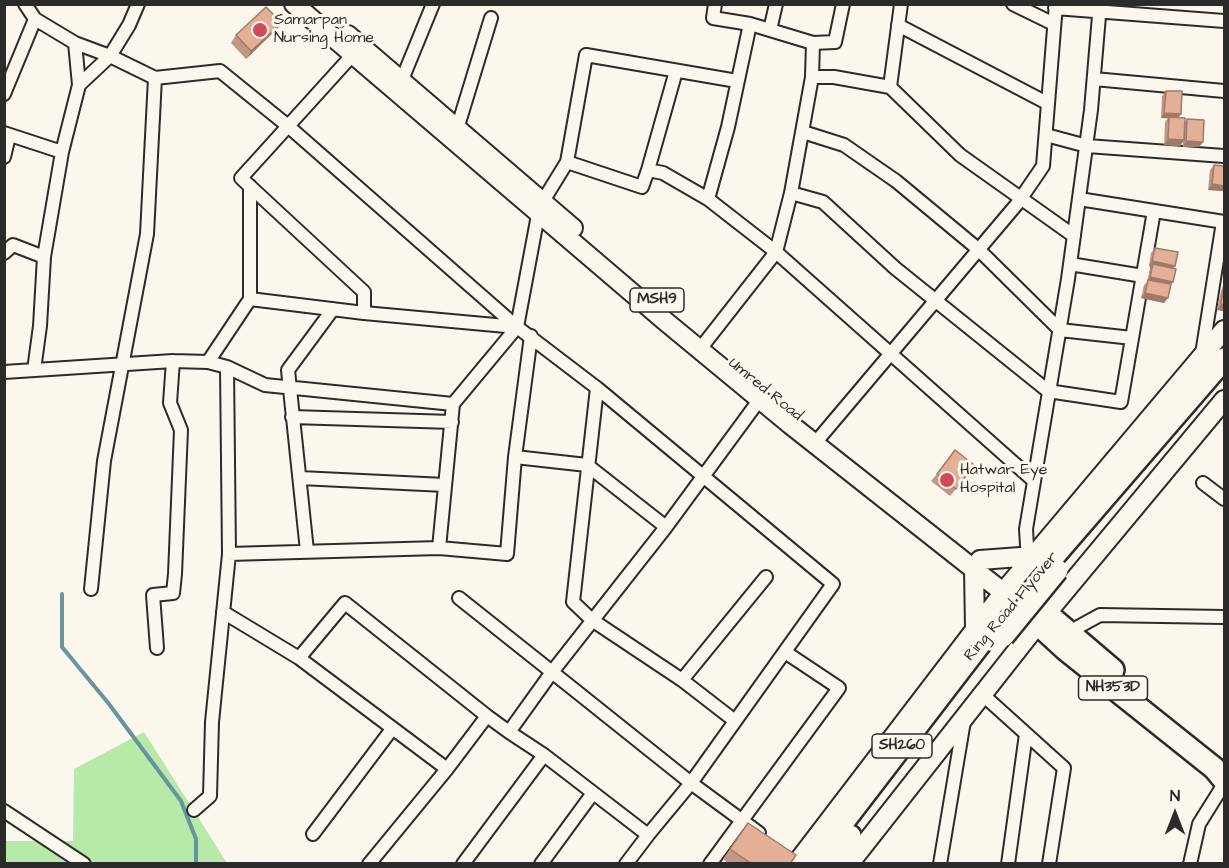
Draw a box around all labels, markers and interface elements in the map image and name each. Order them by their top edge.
place label: Samarpan Nursing Home [274,11,374,49]
marker: Samarpan Nursing Home [251,21,269,39]
road number: MSH9 [630,288,684,312]
street label: Umred Road [724,354,806,426]
place label: Hatwar Eye Hospital [960,461,1048,499]
marker: Hatwar Eye Hospital [938,471,956,489]
street label: Ring Road Flyover [961,548,1063,666]
road number: NH353D [1078,676,1148,700]
road number: SH260 [872,734,932,758]
north arrow [1145,784,1205,844]
text: N [1170,785,1180,807]

